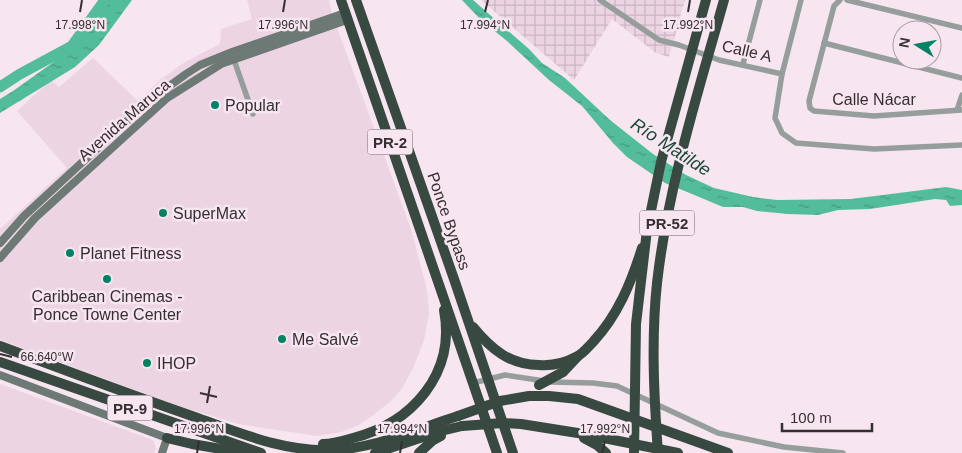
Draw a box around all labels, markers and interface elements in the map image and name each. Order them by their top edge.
text: 17.998°N [55,18,105,32]
text: 17.996°N [258,18,308,32]
text: 17.994°N [460,18,510,32]
text: 17.992°N [663,18,713,32]
north arrow [892,20,942,70]
text: N [895,36,913,49]
street label: Calle A [720,37,774,65]
street label: Avenida Maruca [75,76,173,164]
street label: Calle Nácar [832,91,916,108]
place label: Popular [225,97,281,114]
marker: Popular [209,99,221,111]
water label: Río Matilde [627,114,715,180]
road number: PR-2 [368,130,412,154]
street label: Ponce Bypass [424,170,474,272]
place label: SuperMax [173,205,246,222]
marker: SuperMax [157,207,169,219]
road number: PR-52 [640,210,694,236]
place label: Planet Fitness [80,245,181,262]
marker: Planet Fitness [64,247,76,259]
marker: Caribbean Cinemas - Ponce Towne Center [101,273,113,285]
place label: Caribbean Cinemas - Ponce Towne Center [31,288,183,323]
place label: Me Salvé [292,331,359,348]
marker: Me Salvé [276,333,288,345]
text: 66.640°W [21,350,74,364]
place label: IHOP [157,355,196,372]
marker: IHOP [141,357,153,369]
road number: PR-9 [108,396,152,420]
scale bar [782,400,872,432]
text: 100 m [790,409,832,426]
text: 17.996°N [174,422,224,436]
text: 17.994°N [377,422,427,436]
text: 17.992°N [580,422,630,436]

